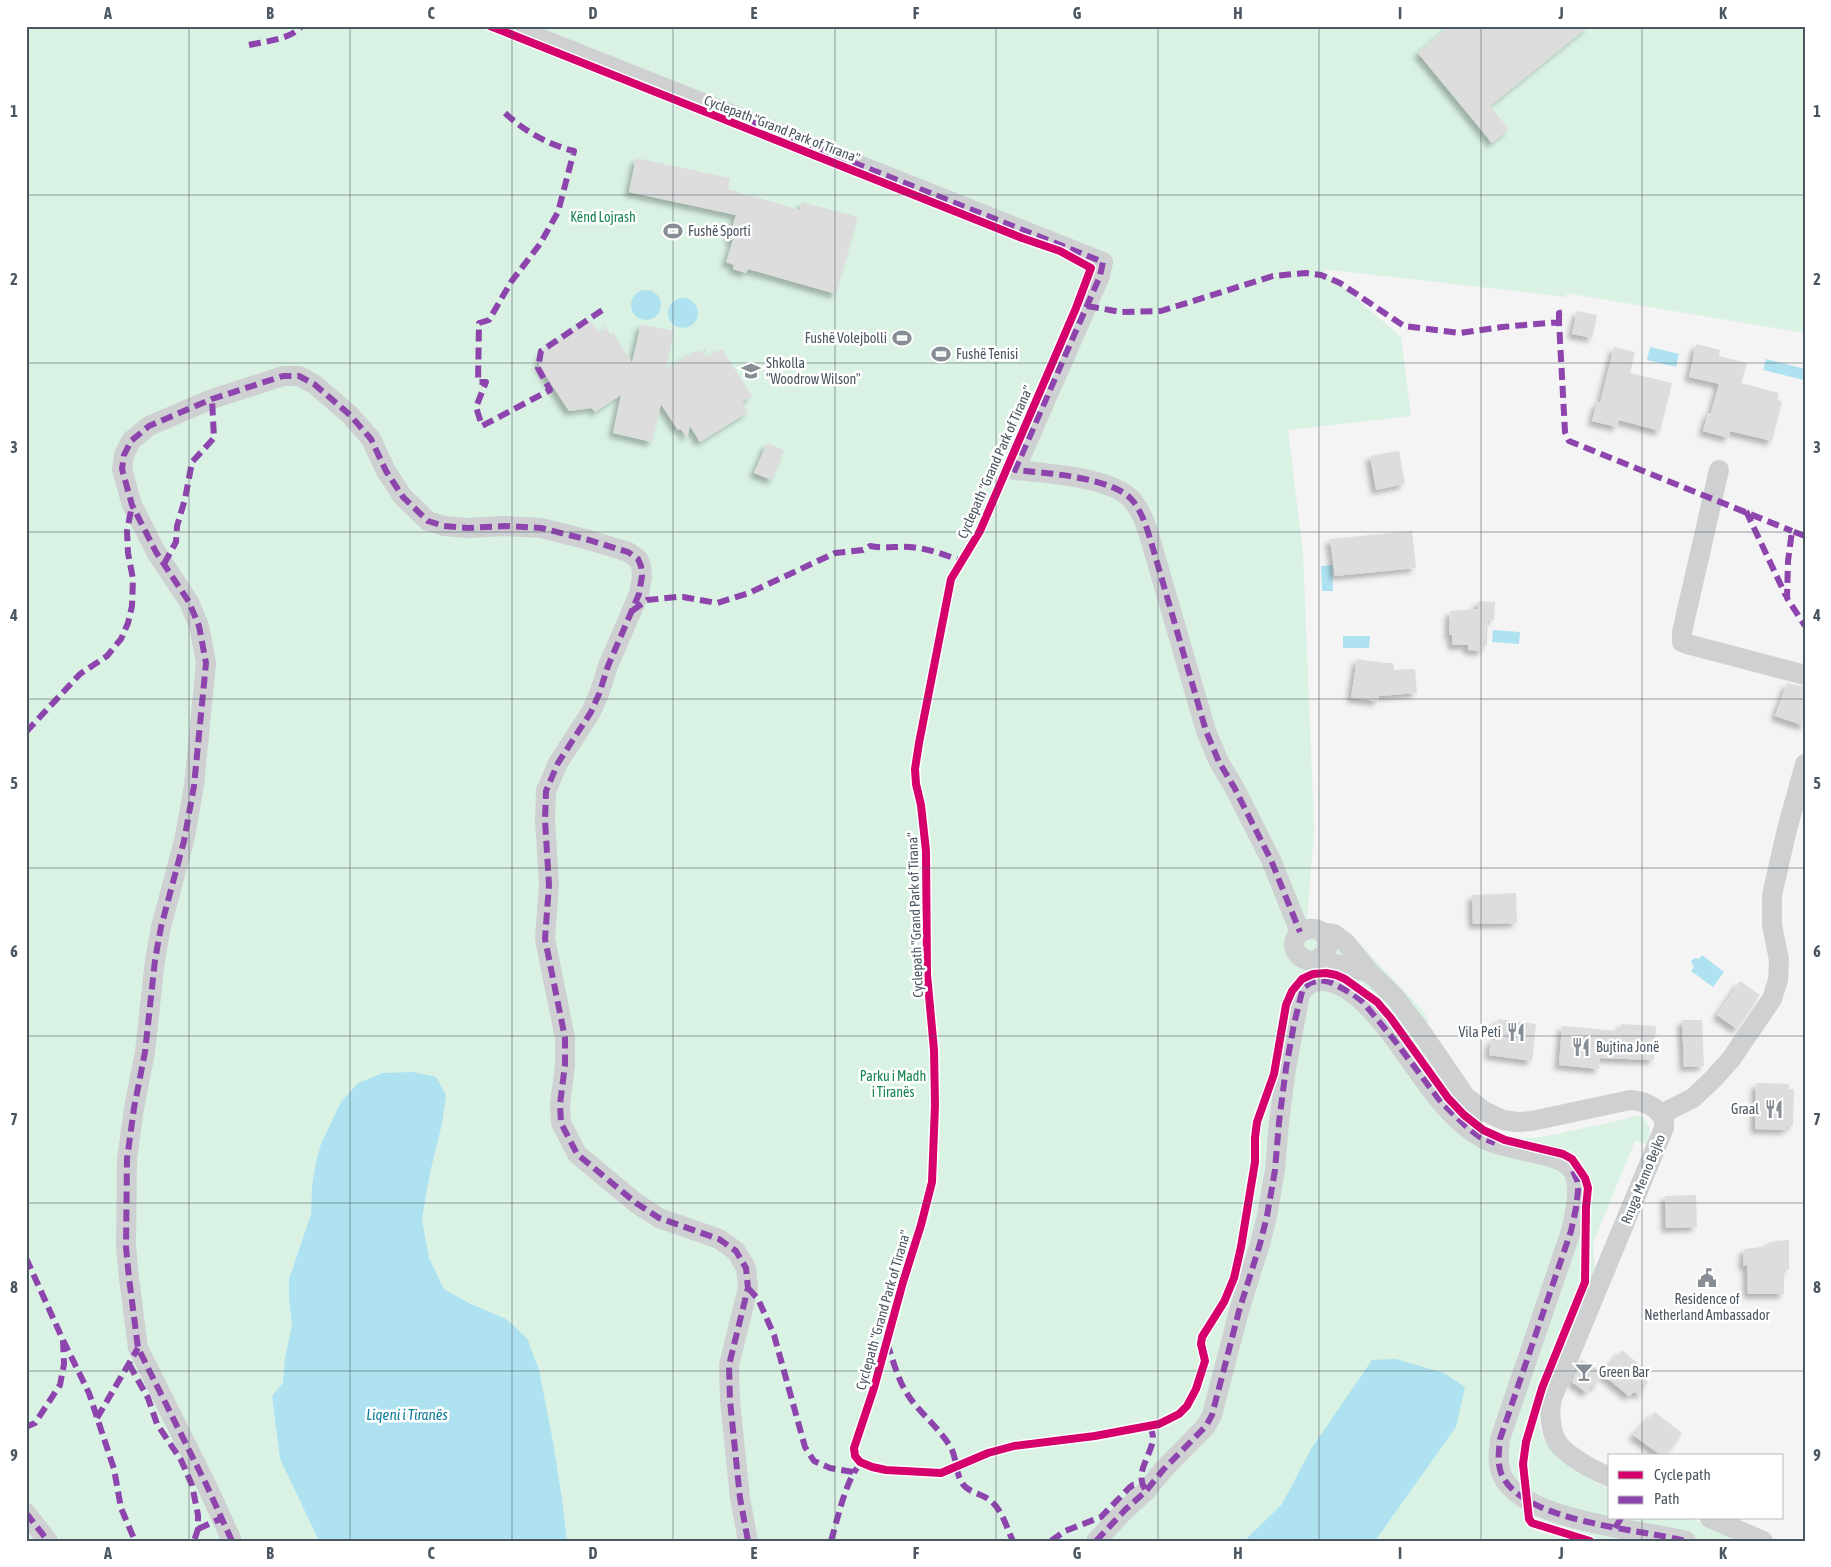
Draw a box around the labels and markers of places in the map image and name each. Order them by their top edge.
sports icon: Fushë Sporti [662,220,684,242]
place label: Fushë Sporti [688,223,751,239]
sports icon: Fushë Volejbolli [891,327,913,349]
place label: Fushë Volejbolli [805,330,887,346]
sports icon: Fushë Tenisi [930,343,952,365]
place label: Fushë Tenisi [956,346,1018,362]
place label: Shkolla "Woodrow Wilson" [766,355,861,387]
school or university icon: Shkolla "Woodrow Wilson" [740,360,762,382]
restaurant icon: Vila Peti [1505,1021,1527,1043]
place label: Vila Peti [1458,1024,1501,1040]
restaurant icon: Bujtina Jonë [1570,1036,1592,1058]
place label: Bujtina Jonë [1596,1039,1659,1055]
restaurant icon: Graal [1763,1098,1785,1120]
place label: Graal [1731,1101,1759,1117]
public building icon: Residence of Netherland Ambassador [1696,1267,1718,1289]
place label: Residence of Netherland Ambassador [1644,1291,1771,1323]
bar icon: Green Bar [1573,1361,1595,1383]
place label: Green Bar [1599,1364,1650,1380]

